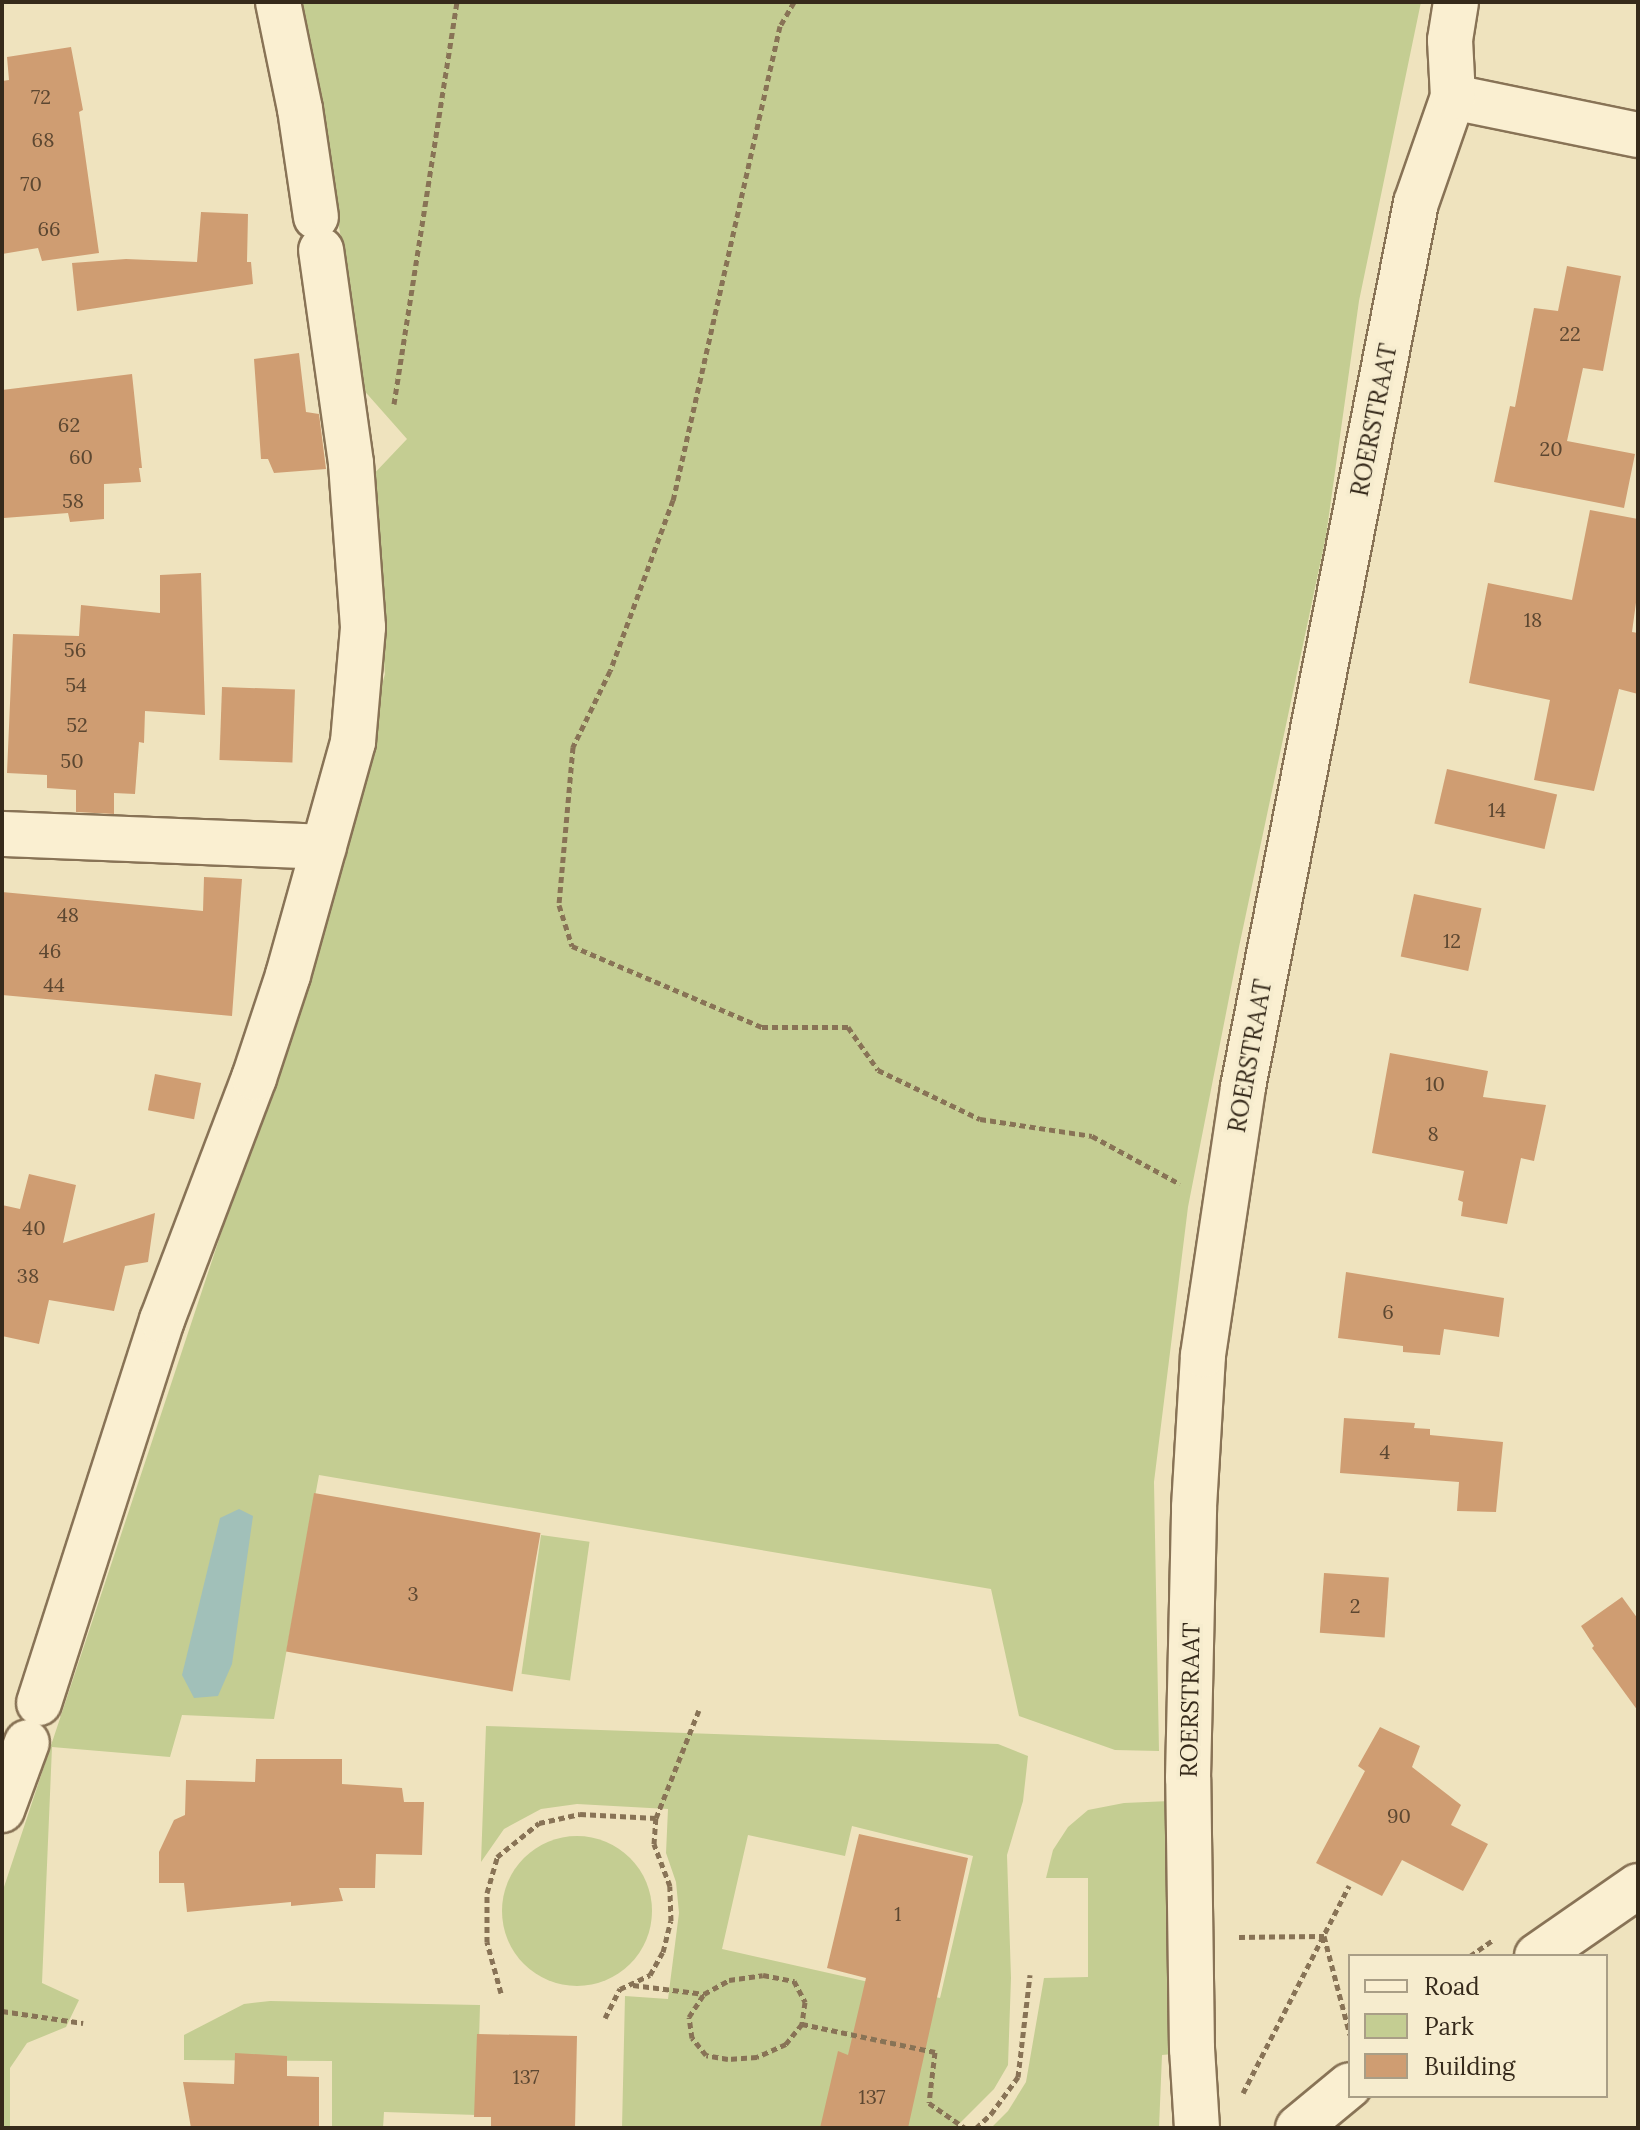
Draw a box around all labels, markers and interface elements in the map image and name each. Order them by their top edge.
house number: 72 [31,84,51,108]
house number: 68 [32,127,54,151]
house number: 70 [20,171,42,195]
house number: 66 [37,216,61,240]
house number: 22 [1559,321,1581,345]
street label: ROERSTRAAT [1345,341,1403,499]
house number: 62 [58,412,80,436]
house number: 20 [1539,436,1563,460]
house number: 60 [69,444,93,468]
house number: 58 [62,488,84,512]
house number: 18 [1524,607,1542,631]
house number: 56 [64,637,86,661]
house number: 54 [65,672,87,696]
house number: 52 [66,712,88,736]
house number: 50 [60,748,84,772]
house number: 14 [1488,797,1506,821]
house number: 48 [57,902,79,926]
house number: 12 [1443,928,1461,952]
house number: 46 [39,938,61,962]
house number: 44 [43,972,65,996]
street label: ROERSTRAAT [1222,977,1278,1135]
house number: 10 [1425,1071,1445,1095]
house number: 8 [1427,1121,1439,1145]
house number: 40 [22,1215,46,1239]
house number: 38 [17,1263,39,1287]
house number: 6 [1382,1299,1394,1323]
house number: 4 [1380,1439,1390,1463]
house number: 3 [407,1581,419,1605]
house number: 2 [1350,1593,1360,1617]
street label: ROERSTRAAT [1174,1622,1206,1778]
house number: 90 [1387,1803,1411,1827]
house number: 1 [894,1901,902,1925]
legend [1348,1954,1608,2098]
text: Road [1424,1971,1480,2002]
text: Park [1424,2011,1474,2042]
text: Building [1424,2051,1515,2082]
house number: 137 [512,2064,540,2088]
house number: 137 [858,2084,886,2108]

